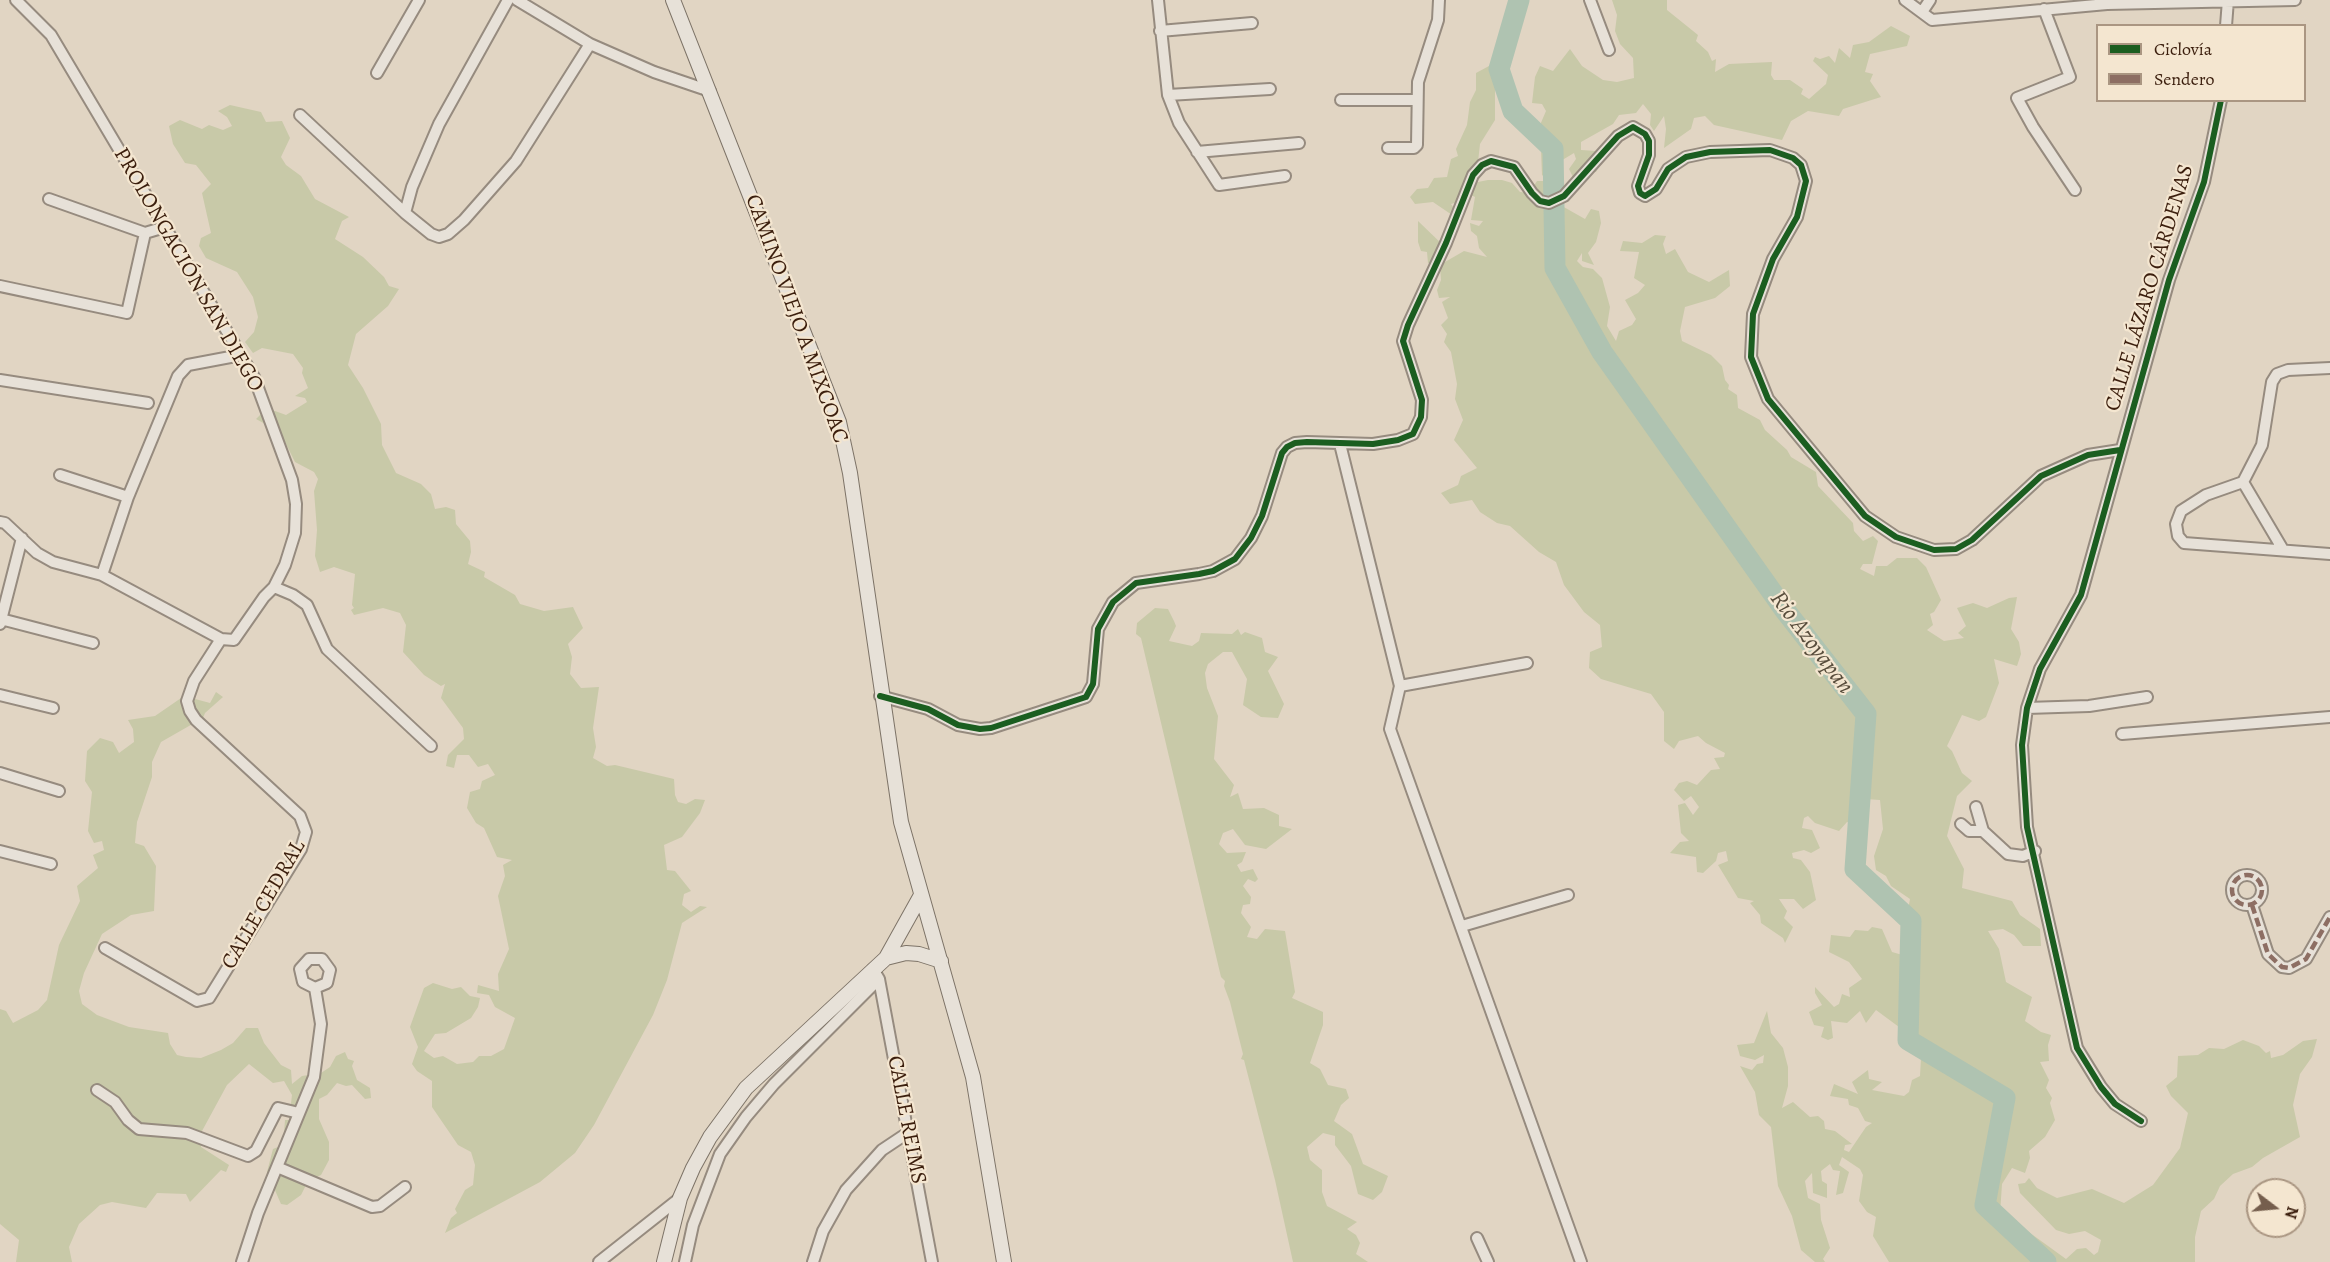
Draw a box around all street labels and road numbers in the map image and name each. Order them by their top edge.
street label: PROLONGACIÓN SAN DIEGO [107,143,269,397]
street label: CALLE LÁZARO CÁRDENAS [2100,161,2200,415]
street label: CAMINO VIEJO A MIXCOAC [739,191,853,447]
street label: CALLE CEDRAL [216,836,312,974]
street label: CALLE REIMS [881,1054,931,1186]

